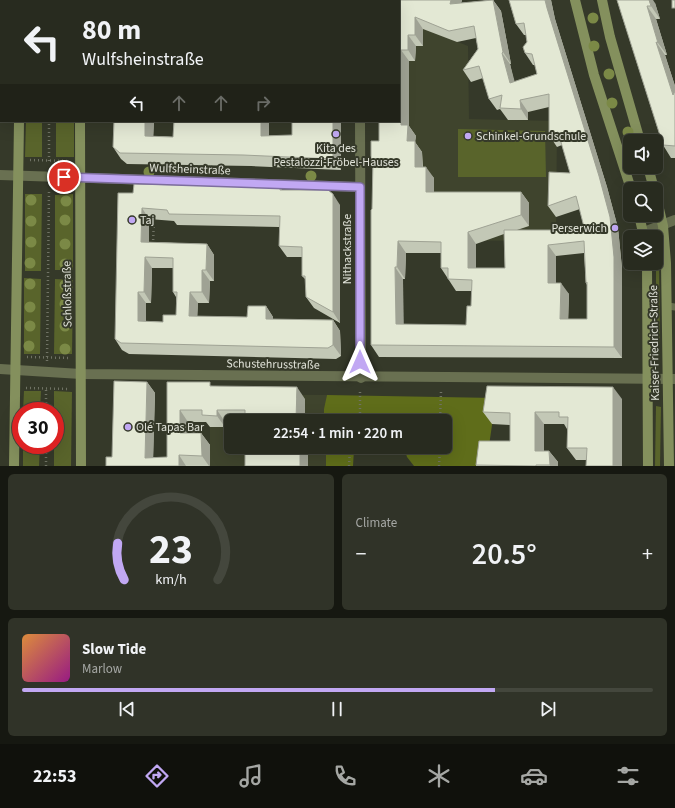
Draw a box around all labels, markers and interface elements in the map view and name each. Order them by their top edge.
text: 80 m [82,10,141,50]
icon: left [16,16,68,68]
text: Wulfsheinstraße [82,47,204,72]
icon: left [126,92,148,114]
icon: ahead [168,92,190,114]
icon: ahead [210,92,232,114]
icon: right [252,92,274,114]
place label: Schinkel-Grundschule [476,128,586,145]
marker: Kita des Pestalozzi-Fröbel-Hauses [331,129,341,139]
marker: Schinkel-Grundschule [463,131,473,141]
map controls [623,134,663,270]
button: sound [623,134,663,174]
place label: Kita des Pestalozzi-Fröbel-Hauses [273,140,399,171]
pin [47,160,81,194]
street label: Wulfsheinstraße [149,160,231,179]
icon: arrive [53,166,75,188]
button: search [623,182,663,222]
place label: Taj [140,212,155,229]
street label: Nithackstraße [339,214,356,284]
marker: Taj [127,215,137,225]
place label: Perserwich [551,220,607,237]
marker: Perserwich [610,223,620,233]
button: layers [623,230,663,270]
street label: Schloßstraße [58,261,77,327]
street label: Kaiser-Friedrich-Straße [645,285,664,401]
position arrow [339,341,381,383]
street label: Schustehrusstraße [226,355,320,374]
speed limit sign: 30 [12,402,64,454]
place label: Olé Tapas Bar [136,419,205,436]
marker: Olé Tapas Bar [123,422,133,432]
text: 22:54 · 1 min · 220 m [273,423,403,444]
text: Climate [356,514,397,532]
text: 23 [149,520,193,580]
text: 20.5° [472,533,537,576]
text: − [356,538,366,570]
text: + [642,538,653,570]
text: km/h [155,569,187,590]
text: Slow Tide [82,639,146,660]
text: Marlow [82,660,122,678]
icon: previous [116,698,138,720]
icon: pause [326,698,348,720]
icon: next [537,698,559,720]
icon: directions [143,762,171,790]
icon: music [237,762,265,790]
icon: phone [331,762,359,790]
icon: climate [425,762,453,790]
icon: car [520,762,548,790]
icon: filters [614,762,642,790]
text: 22:53 [33,764,77,789]

